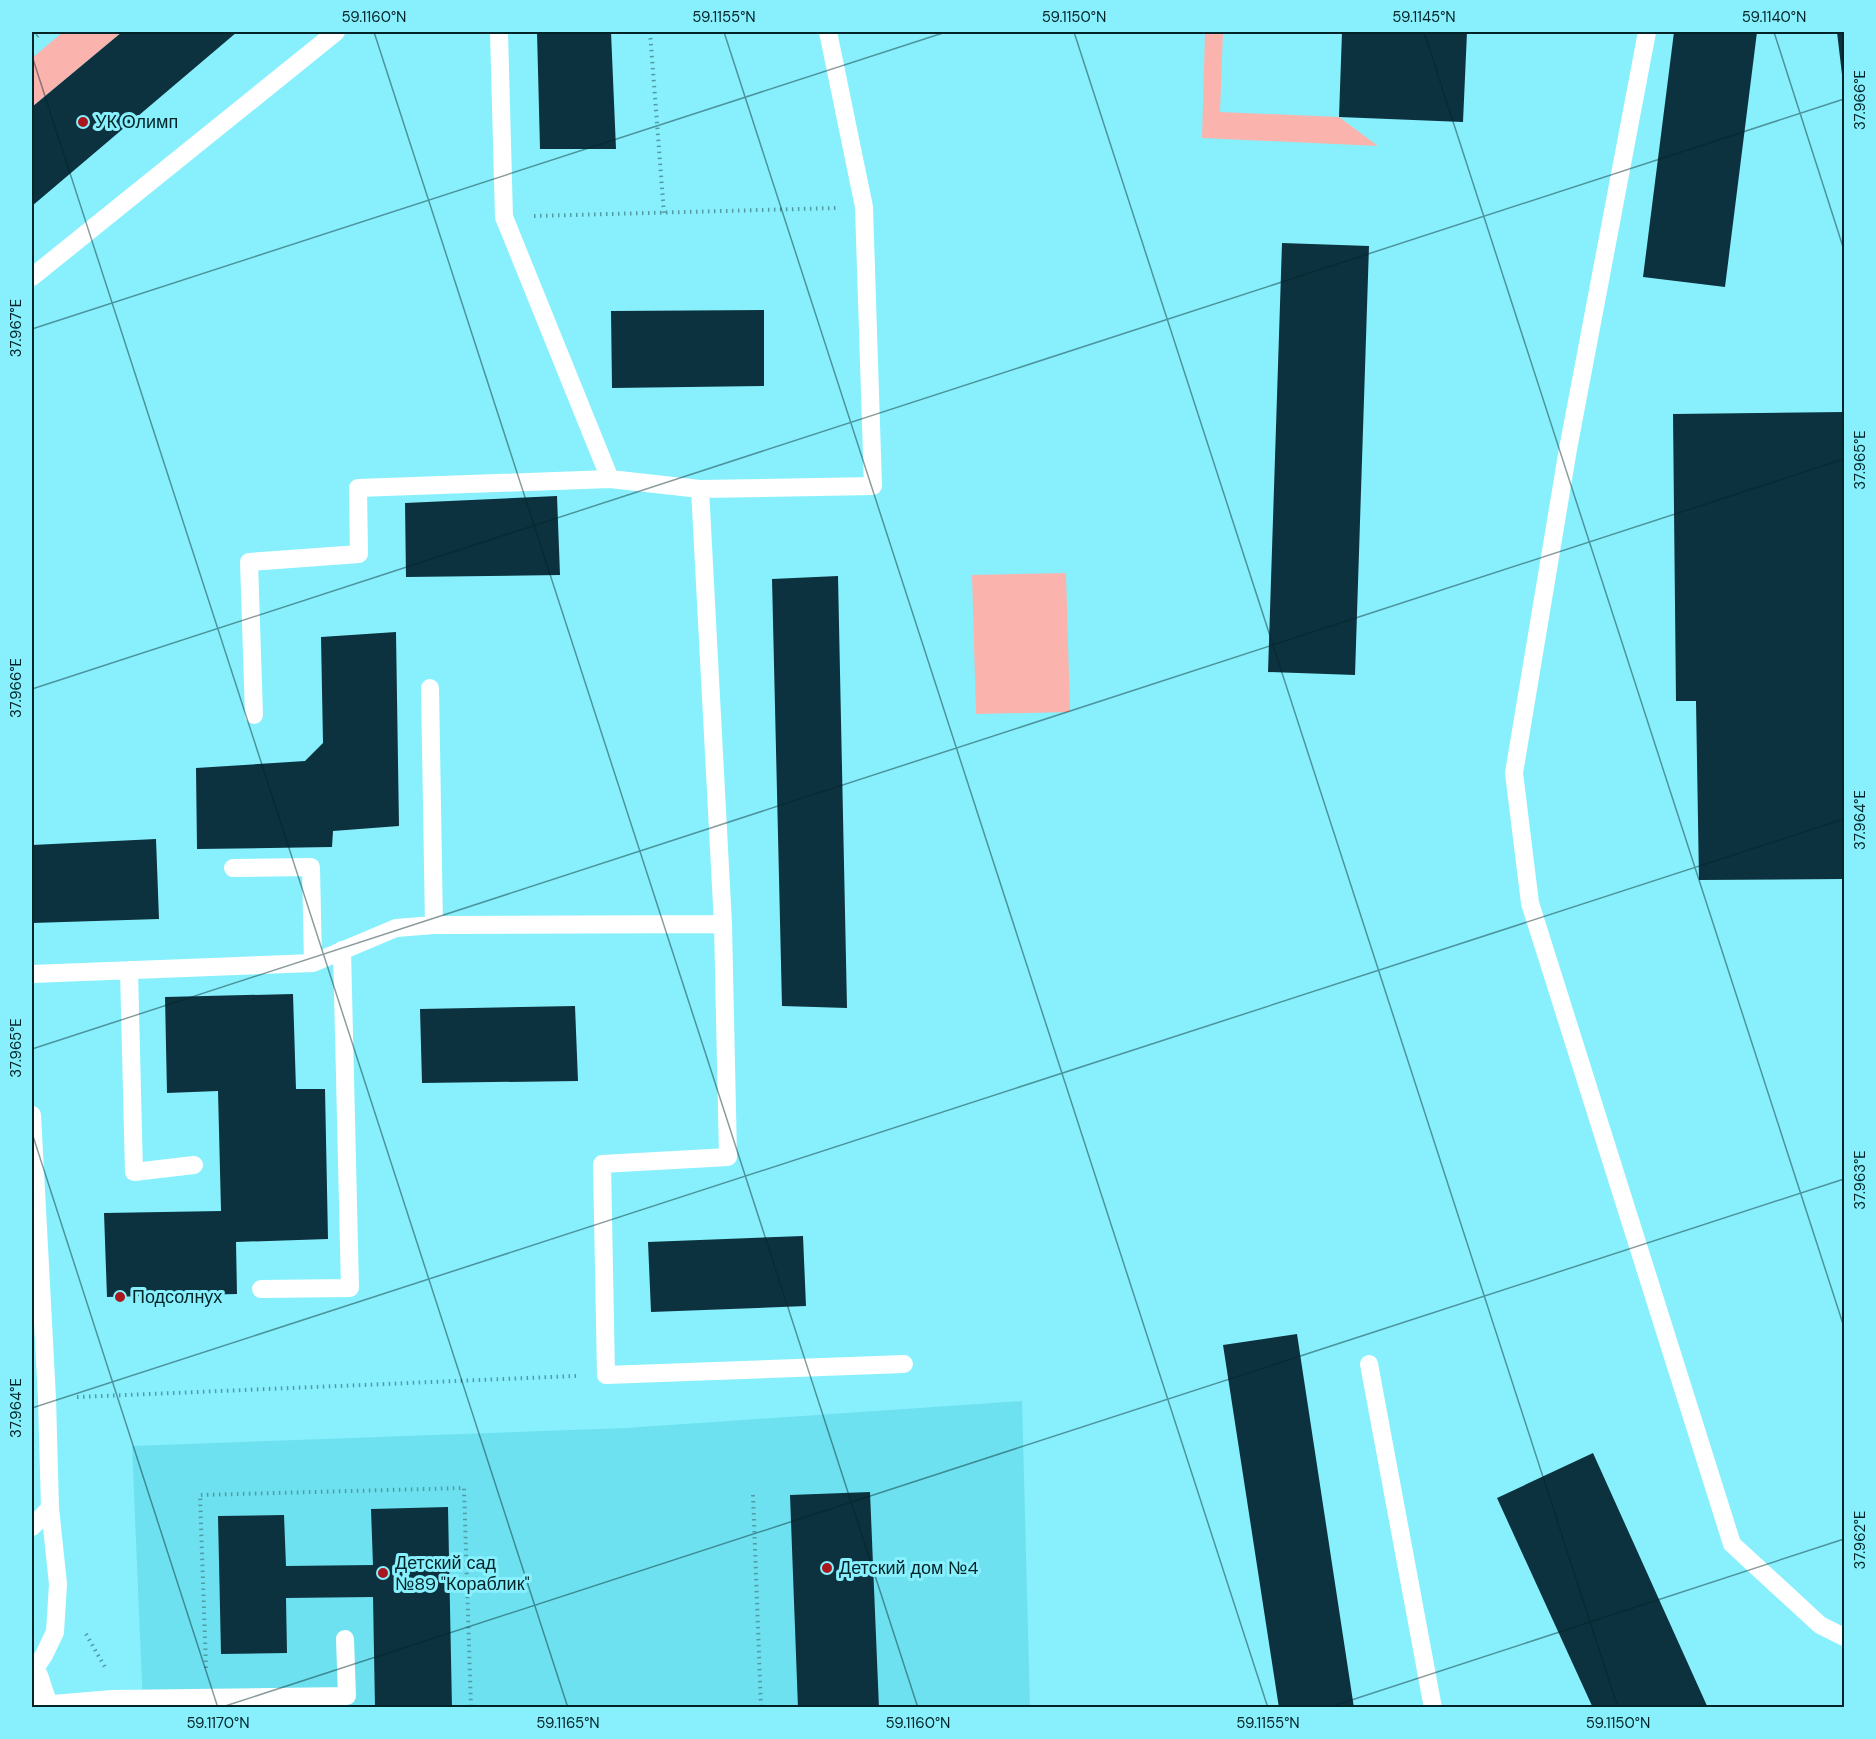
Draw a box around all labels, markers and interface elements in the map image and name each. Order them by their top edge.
text: 59.1160°N [342,7,406,27]
text: 59.1155°N [692,7,756,27]
text: 59.1150°N [1042,7,1106,27]
text: 59.1145°N [1392,7,1456,27]
text: 59.1140°N [1742,7,1806,27]
text: 37.966°E [1850,70,1870,130]
place label: УК Олимп [95,110,178,134]
marker: УК Олимп [76,115,90,129]
text: 37.967°E [6,299,26,357]
text: 37.965°E [1850,430,1870,490]
text: 37.966°E [6,658,26,718]
text: 37.964°E [1850,790,1870,850]
text: 37.965°E [6,1018,26,1078]
text: 37.963°E [1850,1150,1870,1210]
place label: Подсолнух [132,1285,222,1309]
marker: Подсолнух [113,1290,127,1304]
text: 37.964°E [6,1378,26,1438]
text: 37.962°E [1850,1511,1870,1569]
place label: Детский сад №89 "Кораблик" [395,1551,530,1596]
place label: Детский дом №4 [839,1556,978,1580]
marker: Детский дом №4 [820,1561,834,1575]
marker: Детский сад №89 "Кораблик" [376,1566,390,1580]
text: 59.1170°N [186,1713,250,1733]
text: 59.1165°N [536,1713,600,1733]
text: 59.1160°N [886,1713,950,1733]
text: 59.1155°N [1236,1713,1300,1733]
text: 59.1150°N [1586,1713,1650,1733]

